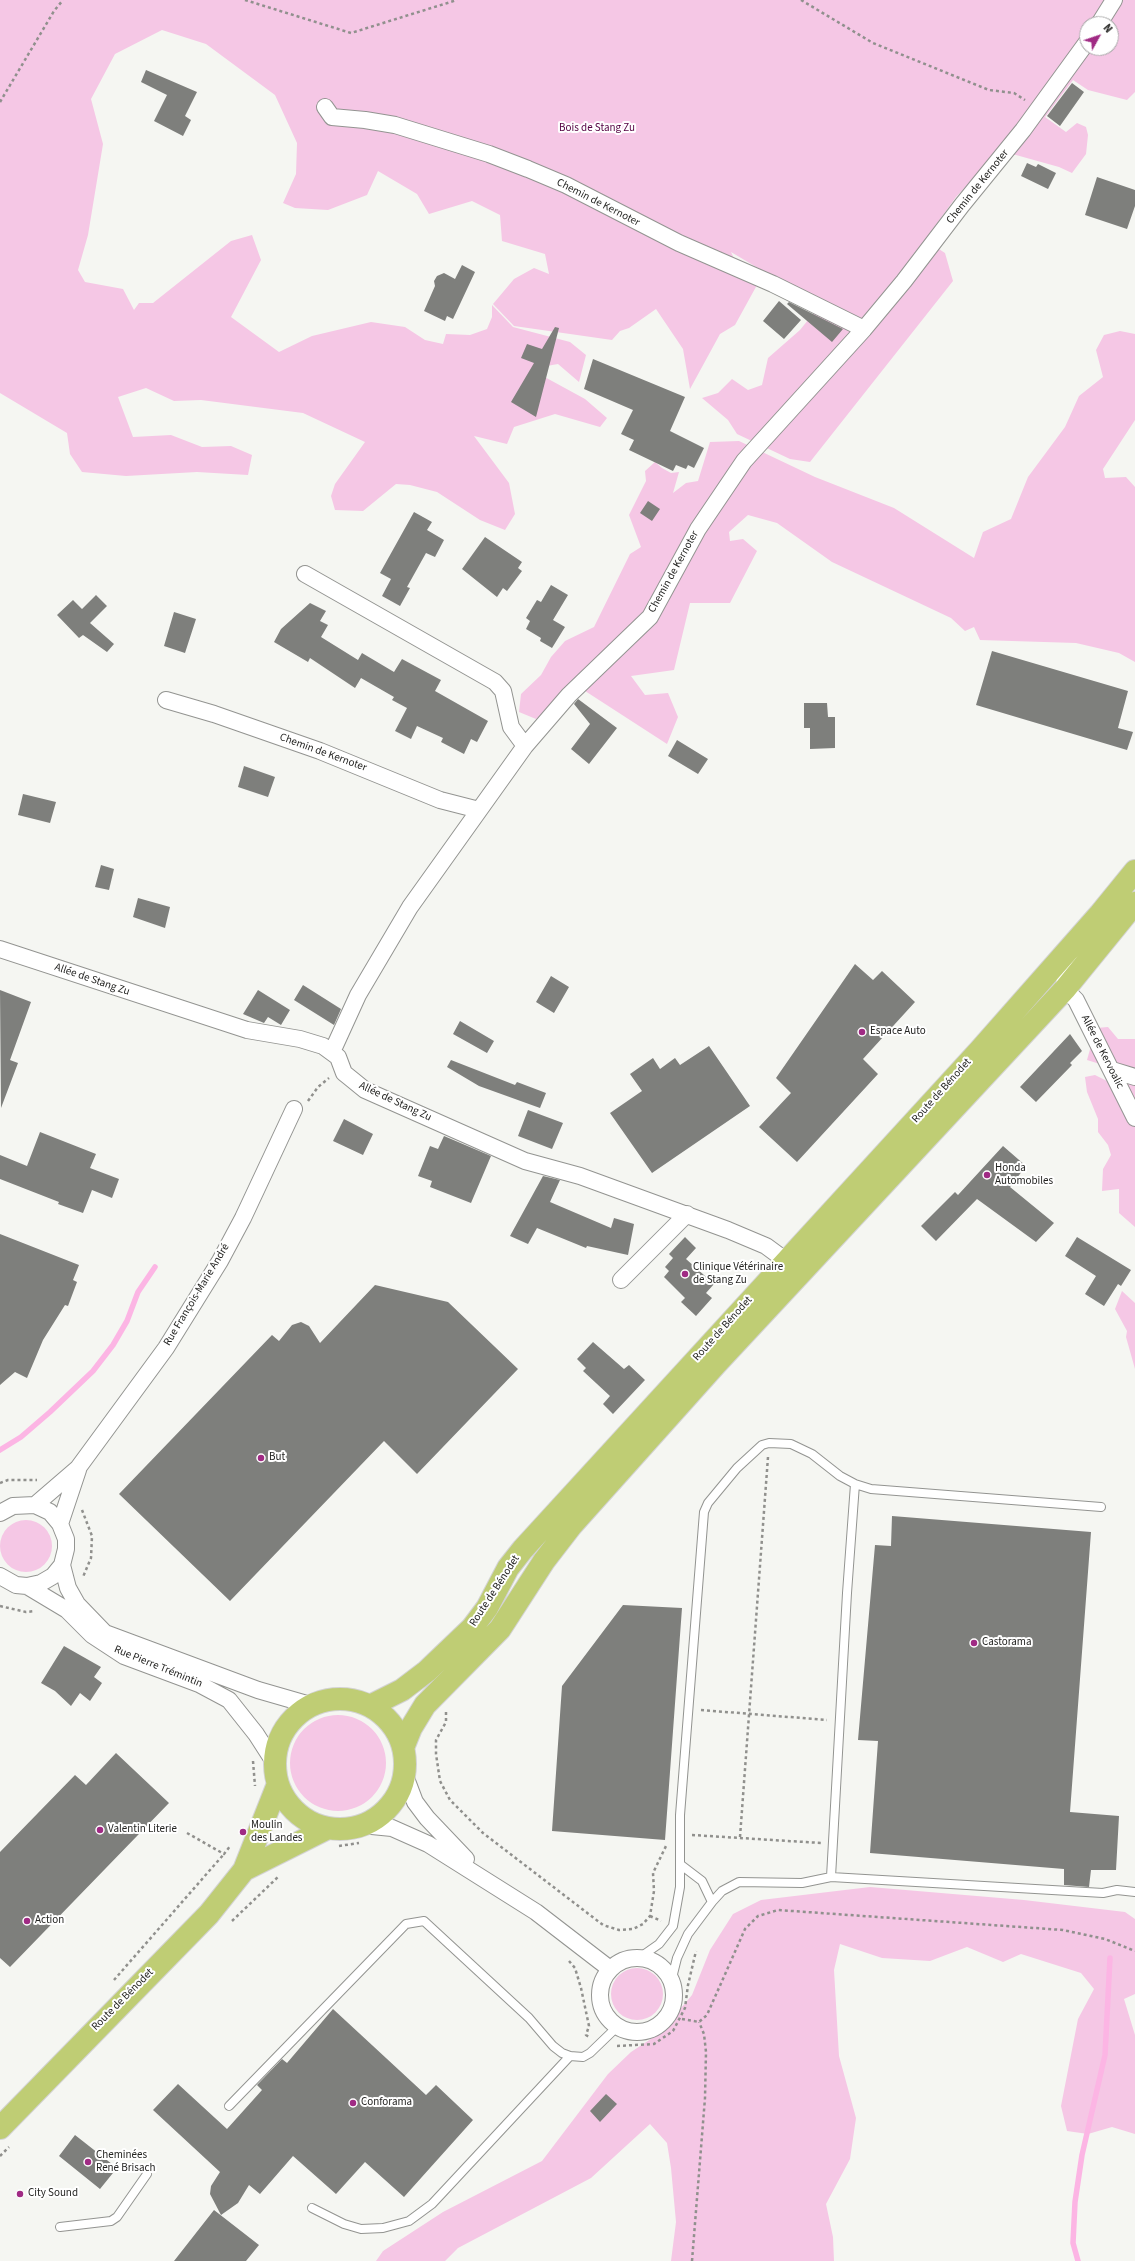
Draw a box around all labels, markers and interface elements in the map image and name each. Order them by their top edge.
north arrow [1079,16,1119,56]
text: N [1100,21,1116,36]
park label: Bois de Stang Zu [559,122,635,136]
street label: Chemin de Kernoter [944,147,1012,227]
street label: Chemin de Kernoter [554,176,642,230]
street label: Chemin de Kernoter [646,529,702,615]
street label: Chemin de Kernoter [278,731,368,775]
street label: Allée de Stang Zu [53,961,131,999]
street label: Allée de Kervoalic [1078,1013,1126,1091]
place label: Espace Auto [870,1025,926,1039]
marker: Espace Auto [857,1027,867,1037]
street label: Route de Bénodet [910,1056,974,1126]
street label: Allée de Stang Zu [357,1079,433,1125]
place label: Honda Automobiles [995,1162,1053,1188]
marker: Honda Automobiles [982,1170,992,1180]
street label: Rue François-Marie André [161,1242,233,1348]
place label: Clinique Vétérinaire de Stang Zu [693,1261,783,1287]
marker: Clinique Vétérinaire de Stang Zu [680,1269,690,1279]
street label: Route de Bénodet [691,1294,755,1364]
place label: But [269,1451,285,1465]
marker: But [256,1453,266,1463]
street label: Route de Bénodet [467,1553,523,1629]
place label: Castorama [982,1636,1032,1650]
marker: Castorama [969,1638,979,1648]
street label: Rue Pierre Trémintin [112,1643,204,1691]
place label: Moulin des Landes [251,1819,302,1845]
place label: Valentin Literie [108,1823,177,1837]
marker: Valentin Literie [95,1825,105,1835]
marker: Moulin des Landes [238,1827,248,1837]
place label: Action [35,1914,64,1928]
marker: Action [22,1916,32,1926]
street label: Route de Bénodet [89,1966,157,2034]
place label: Conforama [361,2096,412,2110]
marker: Conforama [348,2098,358,2108]
place label: Cheminées René Brisach [96,2149,155,2175]
marker: Cheminées René Brisach [83,2157,93,2167]
place label: City Sound [28,2187,78,2201]
marker: City Sound [15,2189,25,2199]

